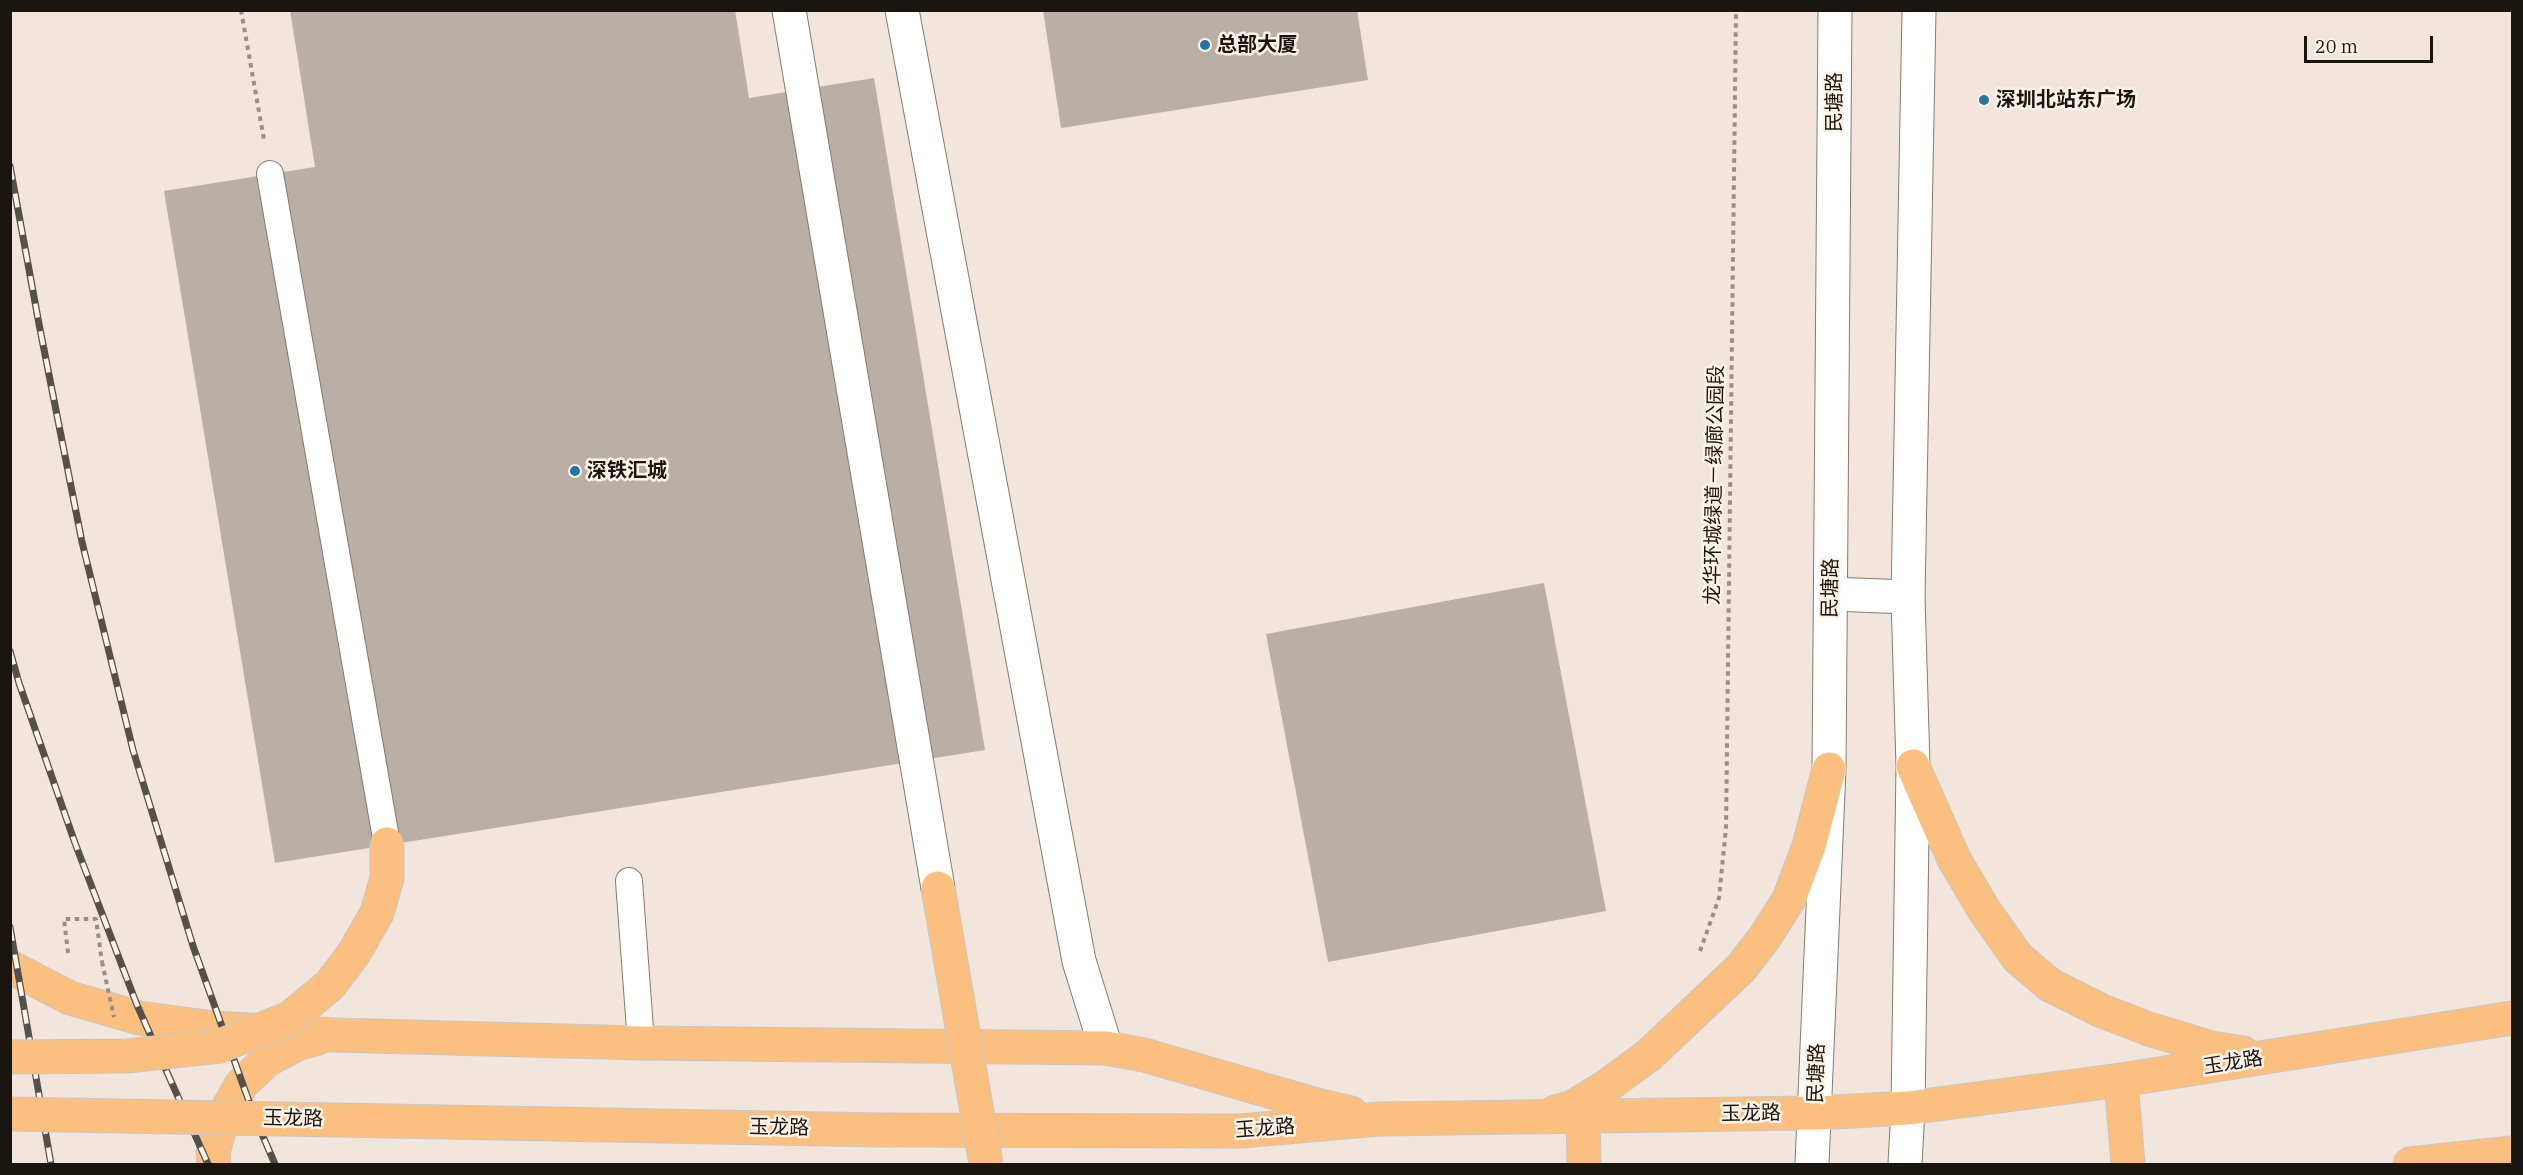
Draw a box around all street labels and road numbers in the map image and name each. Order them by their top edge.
street label: 民塘路 [1823,72,1847,132]
street label: 龙华环城绿道－绿廊公园段 [1701,365,1729,605]
street label: 民塘路 [1818,558,1844,618]
street label: 民塘路 [1804,1043,1830,1103]
street label: 玉龙路 [2201,1046,2265,1080]
street label: 玉龙路 [1721,1101,1781,1127]
street label: 玉龙路 [263,1106,323,1132]
street label: 玉龙路 [749,1115,809,1141]
street label: 玉龙路 [1234,1115,1296,1143]

